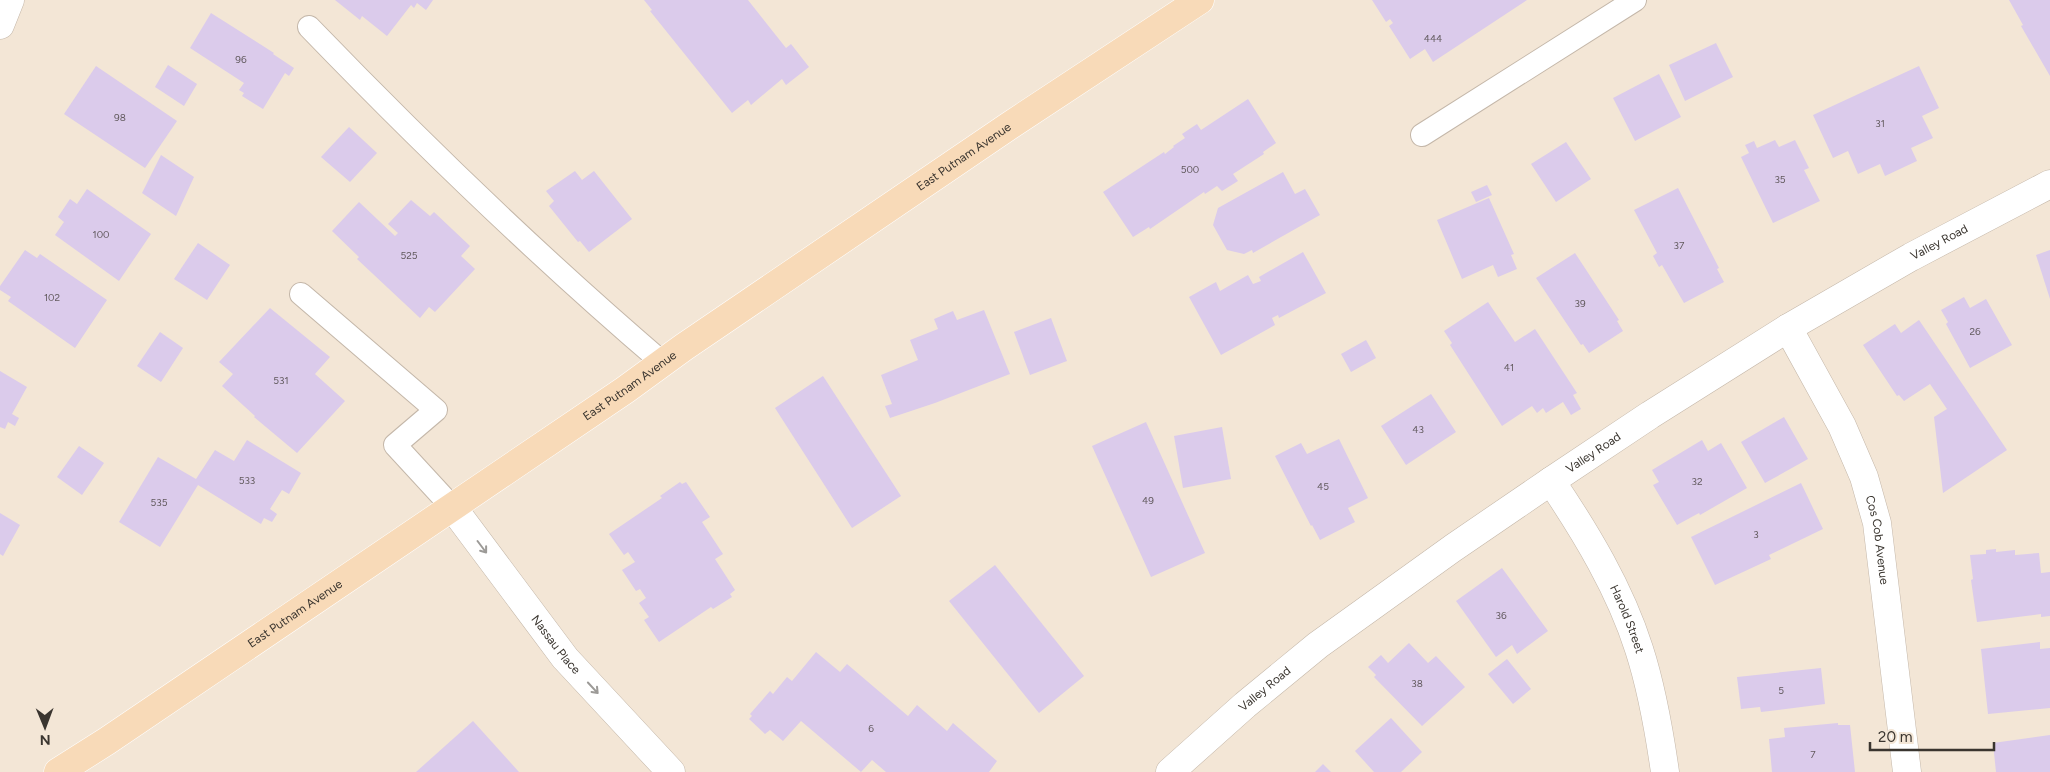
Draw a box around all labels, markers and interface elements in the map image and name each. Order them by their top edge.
house number: 444 [1424,32,1442,45]
house number: 96 [235,53,247,66]
house number: 98 [114,111,126,124]
house number: 31 [1875,117,1885,130]
street label: East Putnam Avenue [914,119,1014,194]
house number: 500 [1181,163,1199,176]
house number: 35 [1774,173,1786,186]
street label: Valley Road [1908,221,1970,263]
house number: 100 [93,228,109,241]
house number: 37 [1674,239,1685,252]
house number: 525 [400,249,418,262]
house number: 102 [44,291,60,304]
house number: 39 [1574,297,1586,310]
house number: 26 [1969,325,1981,338]
street label: East Putnam Avenue [580,348,679,423]
house number: 41 [1504,361,1514,374]
house number: 531 [273,374,289,387]
house number: 43 [1412,423,1424,436]
street label: Valley Road [1564,430,1623,476]
house number: 533 [239,474,255,487]
house number: 32 [1691,475,1703,488]
house number: 45 [1317,480,1329,493]
house number: 49 [1142,494,1154,507]
street label: Cos Cob Avenue [1863,494,1891,586]
house number: 535 [151,496,168,509]
house number: 3 [1753,528,1759,541]
one-way arrow [476,540,487,553]
street label: East Putnam Avenue [245,576,345,651]
street label: Harold Street [1607,583,1647,655]
house number: 36 [1495,609,1507,622]
street label: Nassau Place [528,612,584,677]
street label: Valley Road [1236,664,1293,714]
house number: 38 [1411,677,1423,690]
one-way arrow [587,682,599,694]
house number: 5 [1778,684,1784,697]
north arrow [20,702,70,752]
scale bar [1870,720,1994,752]
house number: 6 [868,722,874,735]
text: 20 m [1878,728,1912,746]
text: N [40,731,51,748]
house number: 7 [1810,748,1816,761]

